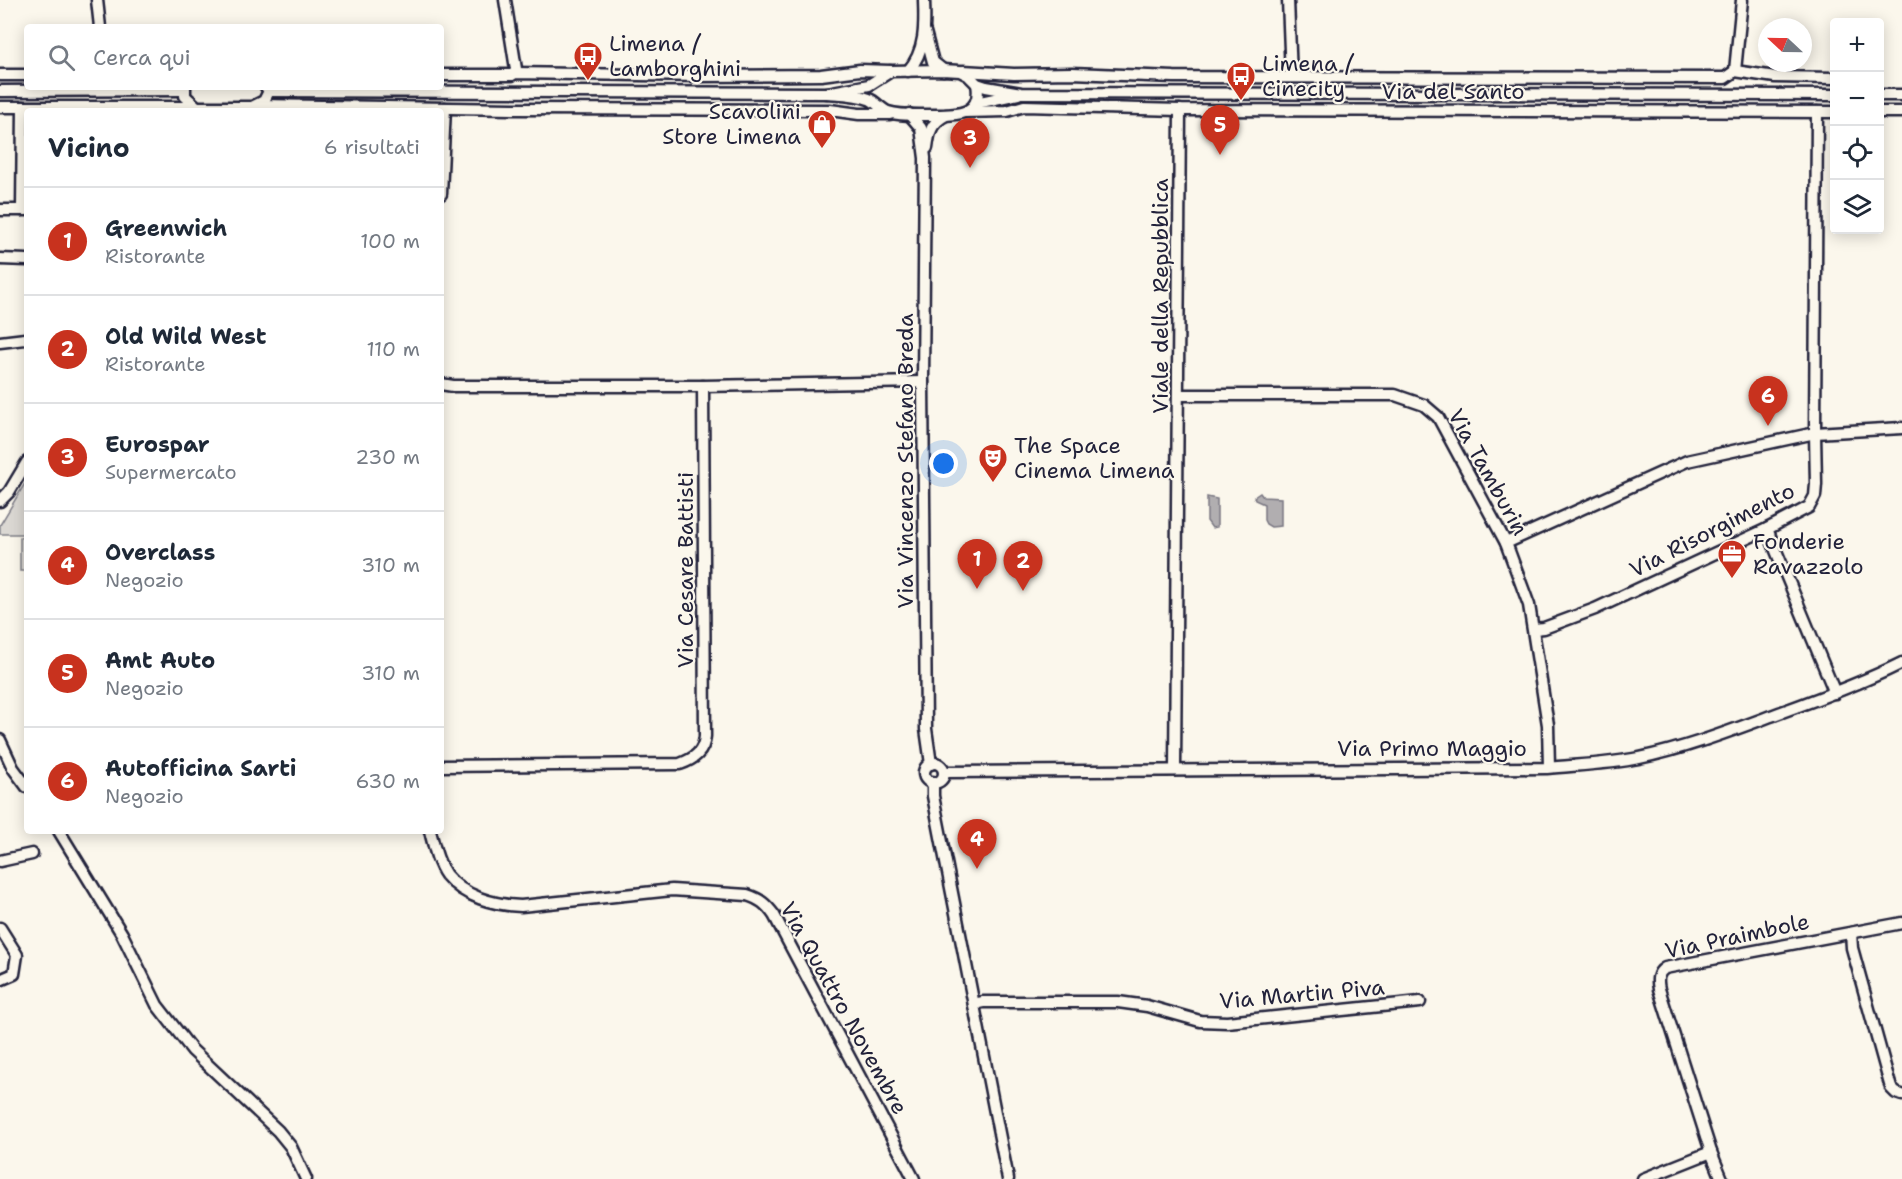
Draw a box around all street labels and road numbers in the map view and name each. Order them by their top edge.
street label: Via del Santo [1381,77,1525,106]
street label: Viale della Repubblica [1146,178,1175,414]
street label: Via Vincenzo Stefano Breda [891,313,920,609]
street label: Via Tamburin [1441,404,1535,540]
street label: Via Cesare Battisti [671,472,700,668]
street label: Via Risorgimento [1625,476,1799,584]
street label: Via Primo Maggio [1337,734,1527,763]
street label: Via Quattro Novembre [773,896,915,1120]
street label: Via Praimbole [1662,907,1812,965]
street label: Via Martin Piva [1218,972,1386,1016]

